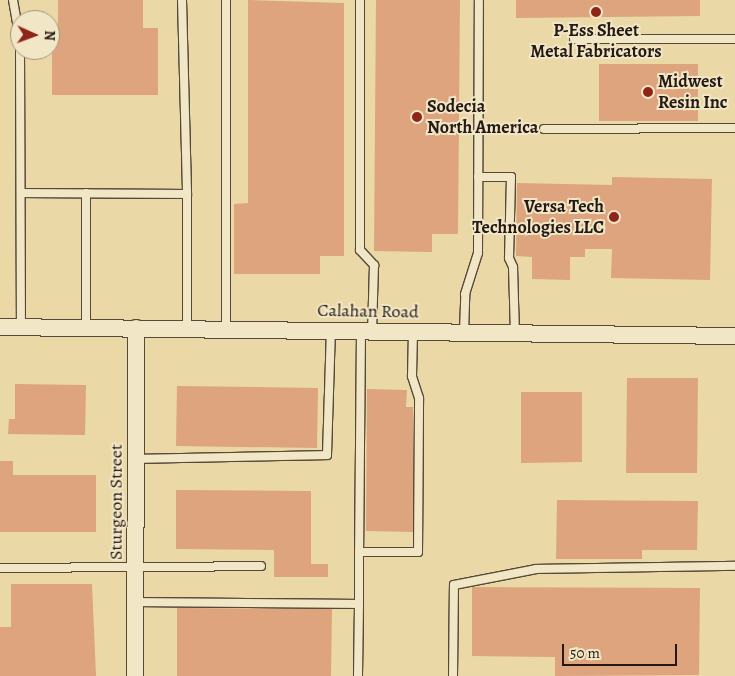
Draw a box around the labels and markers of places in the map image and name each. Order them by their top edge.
marker: P-Ess Sheet Metal Fabricators [590,6,602,18]
place label: P-Ess Sheet Metal Fabricators [530,20,662,62]
place label: Midwest Resin Inc [658,71,728,114]
marker: Midwest Resin Inc [642,86,654,98]
place label: Sodecia North America [427,96,539,138]
marker: Sodecia North America [411,111,423,123]
place label: Versa Tech Technologies LLC [472,196,604,238]
marker: Versa Tech Technologies LLC [608,211,620,223]

